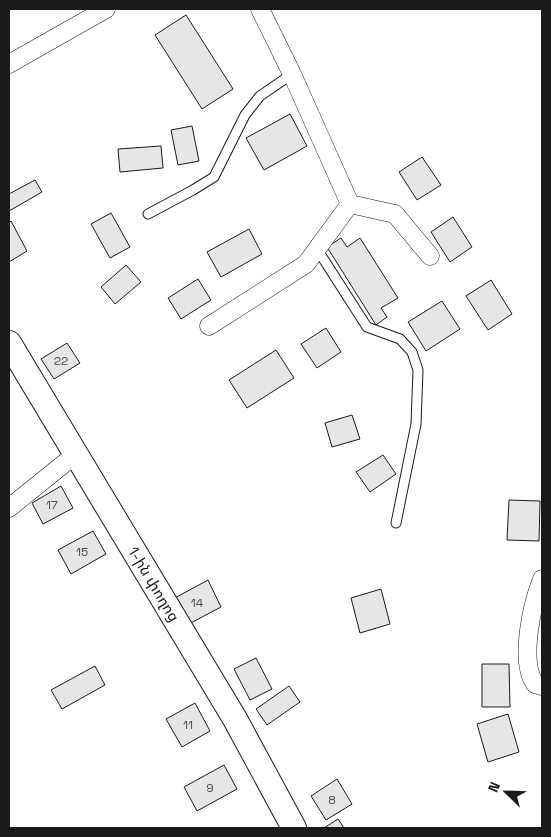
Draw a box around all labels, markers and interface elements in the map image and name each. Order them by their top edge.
house number: 22 [54,353,68,369]
house number: 17 [46,497,58,513]
street label: 1-ին փողոց [124,543,184,625]
house number: 15 [76,544,88,560]
house number: 14 [191,595,204,611]
house number: 11 [183,717,193,733]
north arrow [481,767,531,817]
text: N [484,779,504,795]
house number: 9 [206,780,214,796]
house number: 8 [328,792,336,808]

